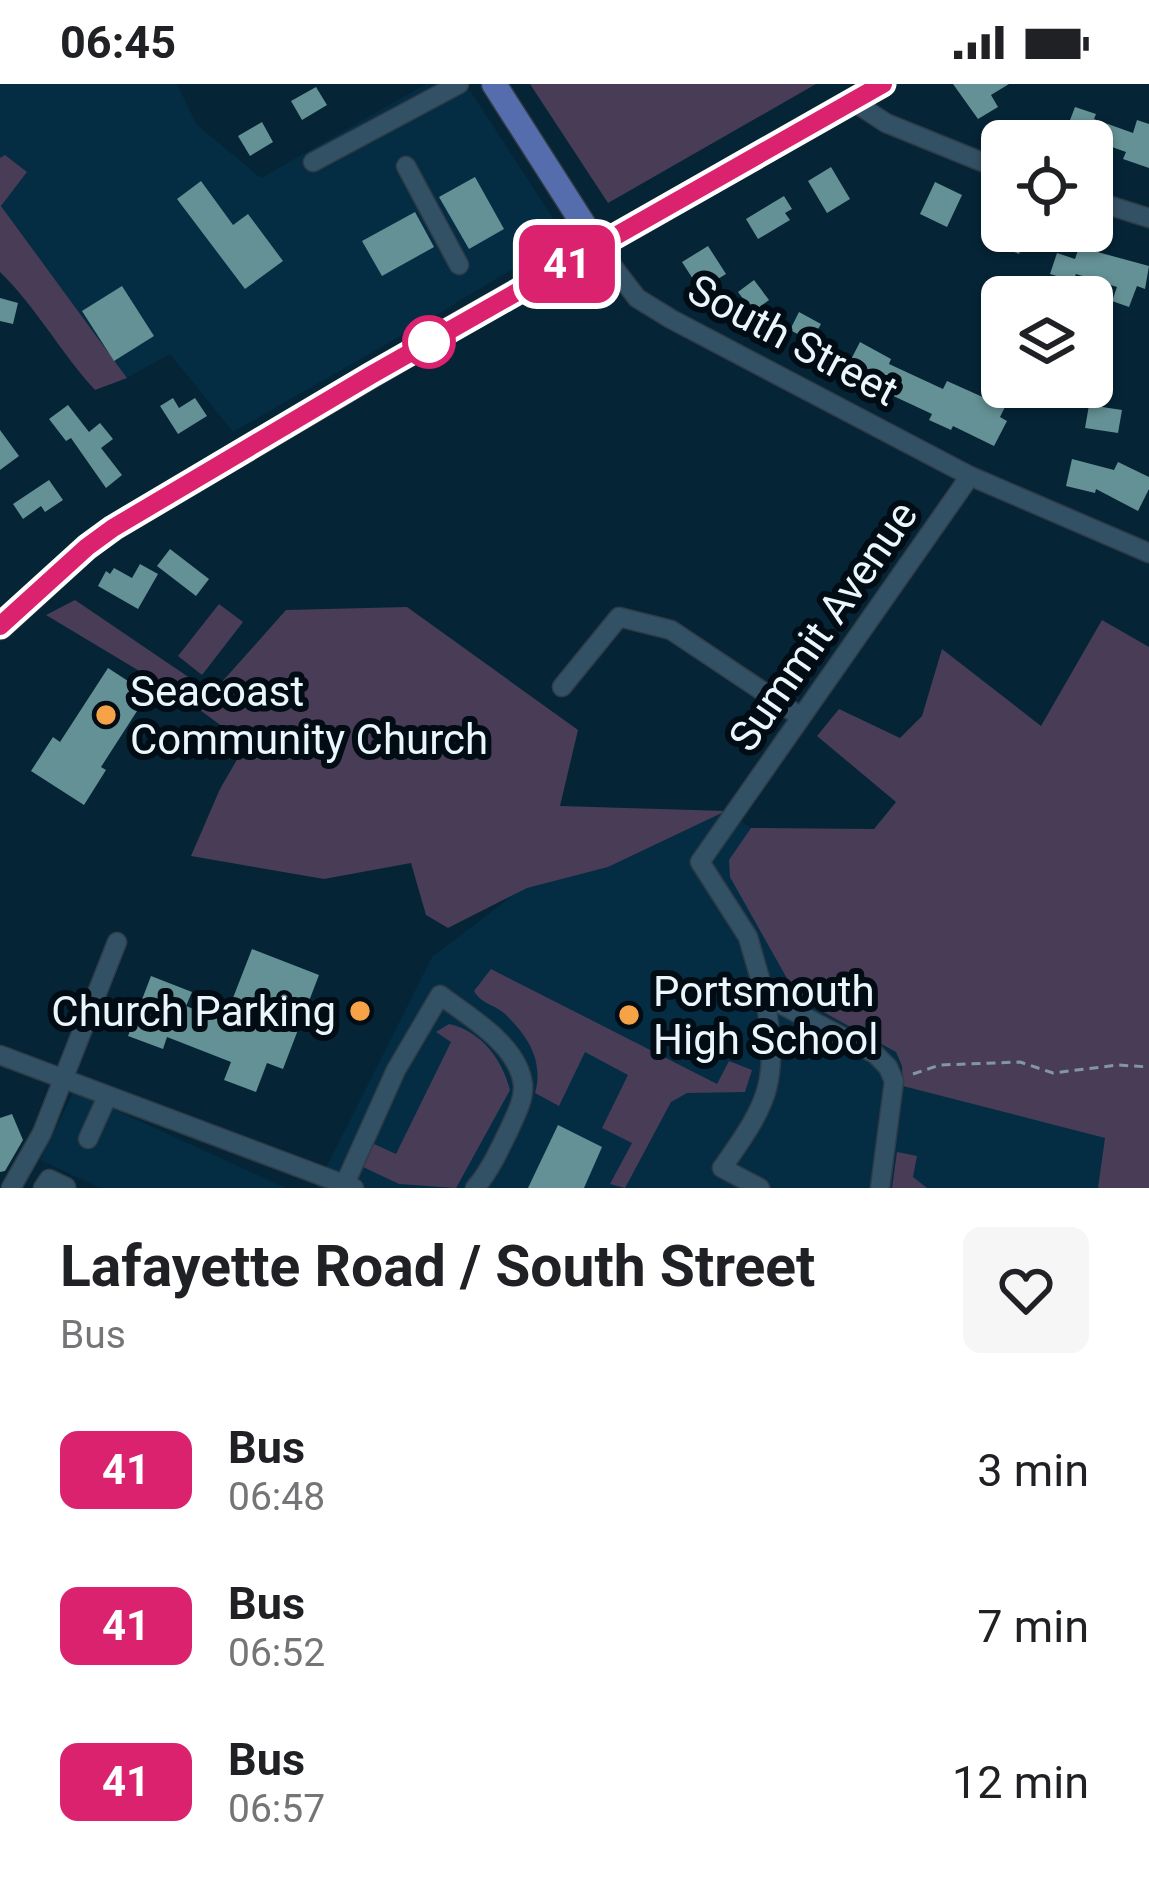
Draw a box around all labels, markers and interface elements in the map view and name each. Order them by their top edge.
text: 06:45 [60,16,176,69]
map controls [981,120,1113,408]
button: locate [981,120,1113,252]
line badge: 41 [513,225,621,303]
text: 41 [543,239,591,288]
street label: South Street [680,264,906,416]
button: layers [981,276,1113,408]
unlabelled marker [404,317,454,367]
street label: Summit Avenue [719,492,927,760]
place label: Seacoast Community Church [130,667,488,764]
marker: Seacoast Community Church [93,702,119,728]
place label: Portsmouth High School [653,967,878,1064]
place label: Church Parking [51,987,336,1036]
marker: Church Parking [347,998,373,1024]
marker: Portsmouth High School [616,1002,642,1028]
button: heart [963,1227,1089,1353]
text: Lafayette Road / South Street [60,1233,815,1300]
text: Bus [60,1312,126,1358]
text: Bus [228,1421,305,1474]
text: 3 min [977,1444,1089,1497]
text: 41 [102,1445,150,1494]
text: 06:48 [228,1474,325,1520]
text: Bus [228,1577,305,1630]
text: 7 min [977,1600,1089,1653]
text: 41 [102,1601,150,1650]
text: 06:52 [228,1630,325,1676]
text: Bus [228,1733,305,1786]
text: 12 min [952,1756,1089,1809]
text: 41 [102,1757,150,1806]
text: 06:57 [228,1786,325,1832]

